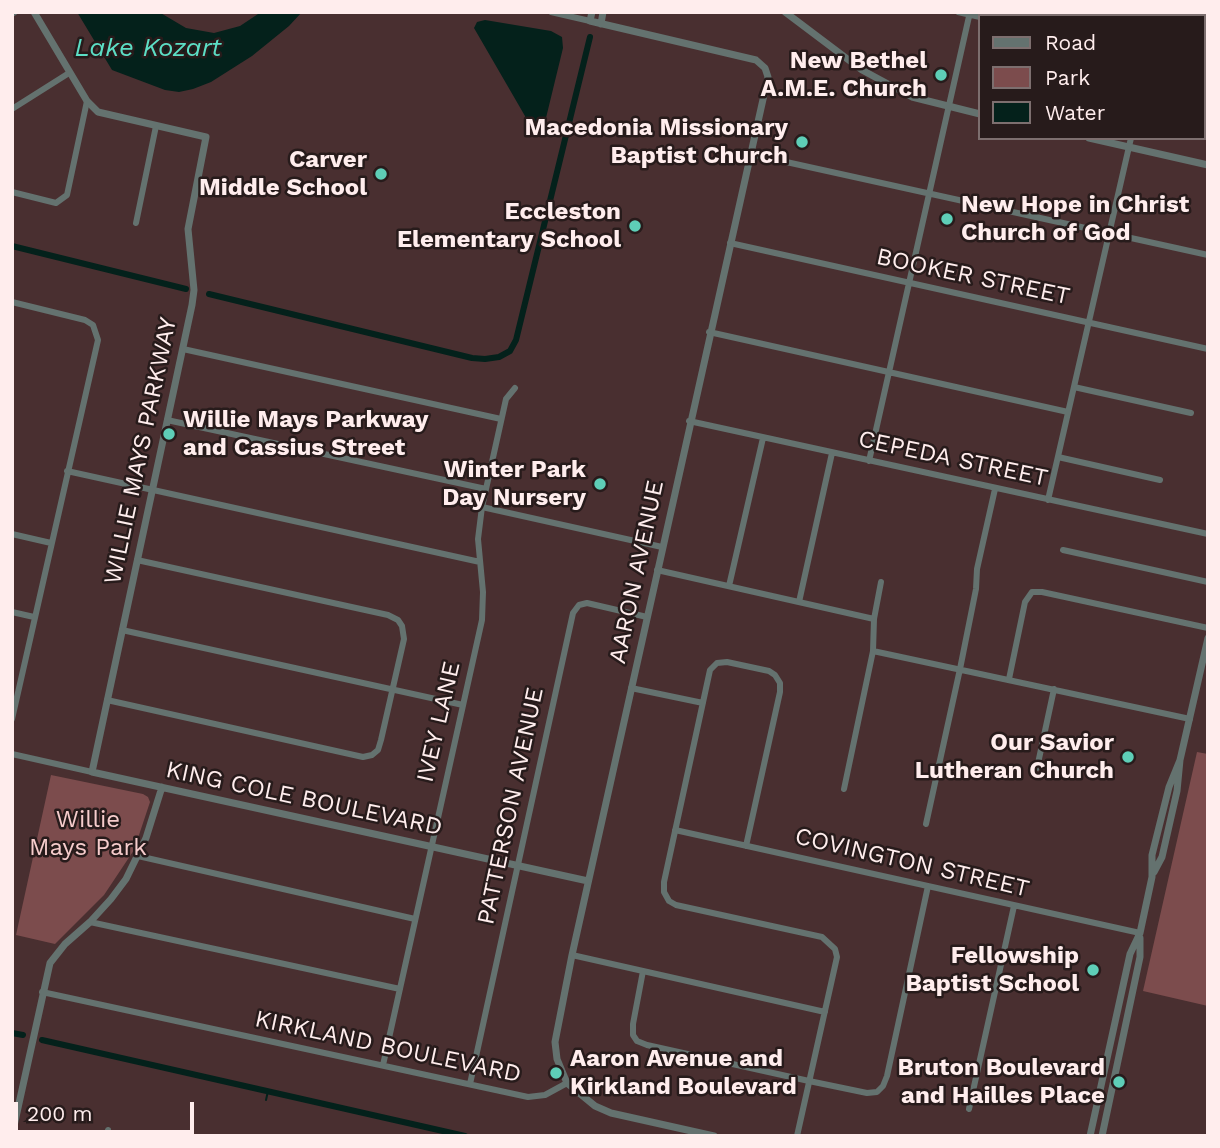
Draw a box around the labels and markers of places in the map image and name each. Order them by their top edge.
place label: New Bethel A.M.E. Church [761,47,927,103]
marker: New Bethel A.M.E. Church [933,67,949,83]
place label: Macedonia Missionary Baptist Church [524,114,788,170]
marker: Macedonia Missionary Baptist Church [794,134,810,150]
place label: Carver Middle School [199,146,367,202]
marker: Carver Middle School [373,166,389,182]
place label: New Hope in Christ Church of God [961,191,1189,247]
place label: Eccleston Elementary School [397,198,621,254]
marker: New Hope in Christ Church of God [939,211,955,227]
marker: Eccleston Elementary School [627,218,643,234]
place label: Willie Mays Parkway and Cassius Street [183,406,428,462]
marker: Willie Mays Parkway and Cassius Street [161,426,177,442]
place label: Winter Park Day Nursery [442,456,586,512]
marker: Winter Park Day Nursery [592,476,608,492]
place label: Our Savior Lutheran Church [915,729,1114,785]
marker: Our Savior Lutheran Church [1120,749,1136,765]
place label: Fellowship Baptist School [906,942,1079,998]
marker: Fellowship Baptist School [1085,962,1101,978]
place label: Aaron Avenue and Kirkland Boulevard [570,1045,797,1101]
place label: Bruton Boulevard and Hailles Place [897,1054,1105,1110]
marker: Aaron Avenue and Kirkland Boulevard [548,1065,564,1081]
marker: Bruton Boulevard and Hailles Place [1111,1074,1127,1090]

